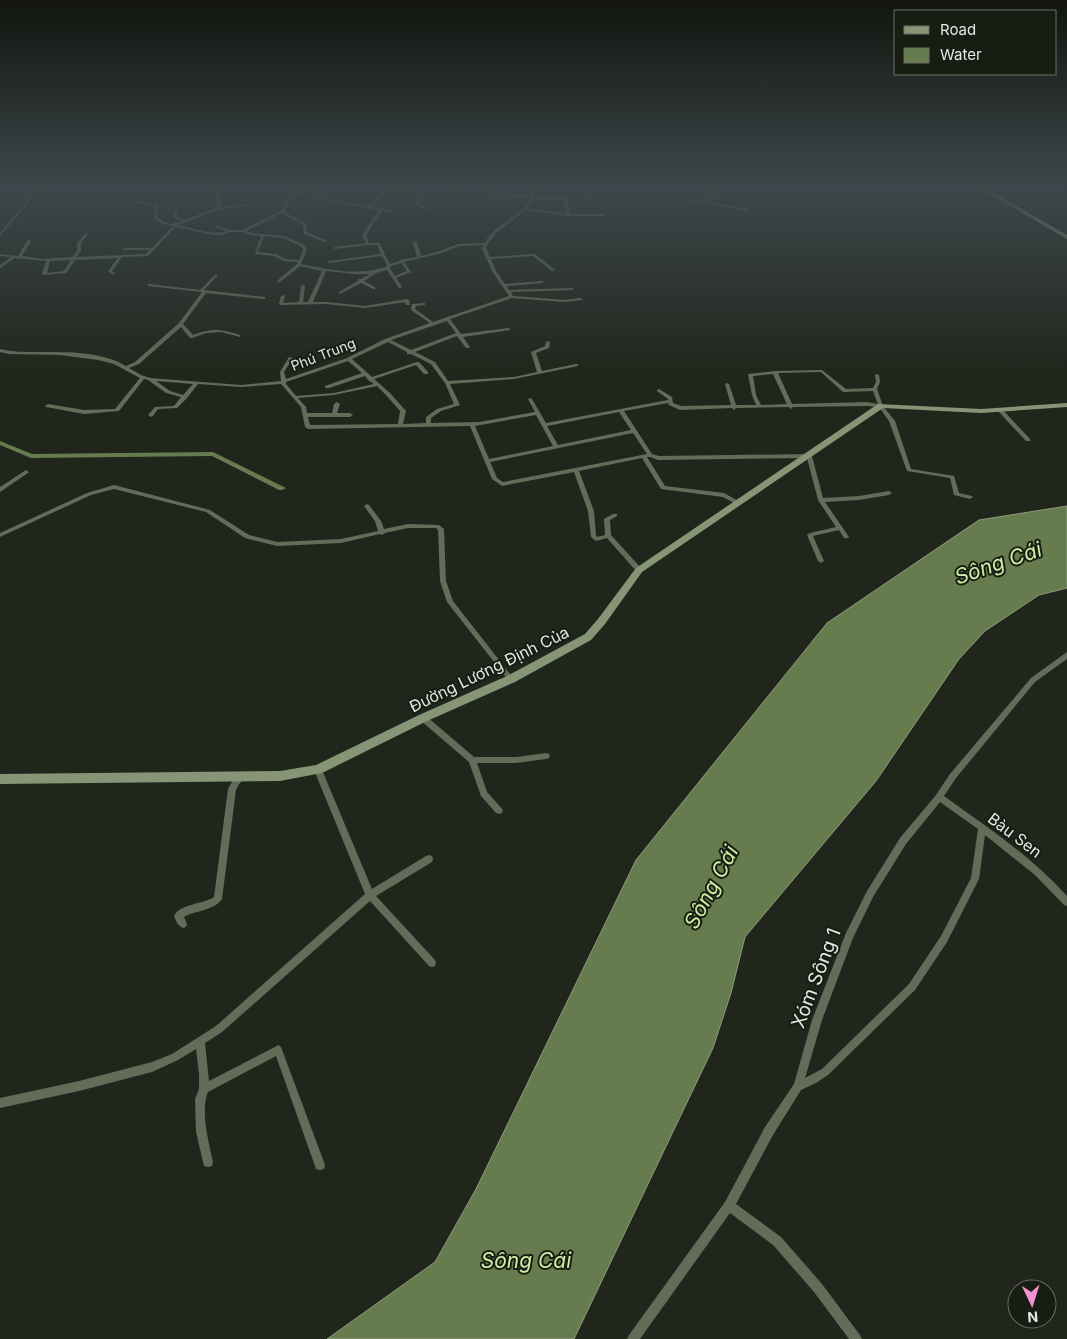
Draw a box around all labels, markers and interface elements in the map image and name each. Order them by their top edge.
legend [894,10,1057,75]
text: Road [940,20,976,39]
text: Water [940,45,982,64]
street label: Phú Trung [288,334,358,374]
water label: Sông Cái [951,536,1046,590]
street label: Đường Lương Định Của [406,622,572,716]
street label: Bàu Sen [984,808,1046,862]
water label: Sông Cái [679,840,744,933]
street label: Xóm Sông 1 [786,925,846,1031]
water label: Sông Cái [481,1248,572,1273]
north arrow [1007,1279,1057,1329]
text: N [1027,1309,1039,1326]

